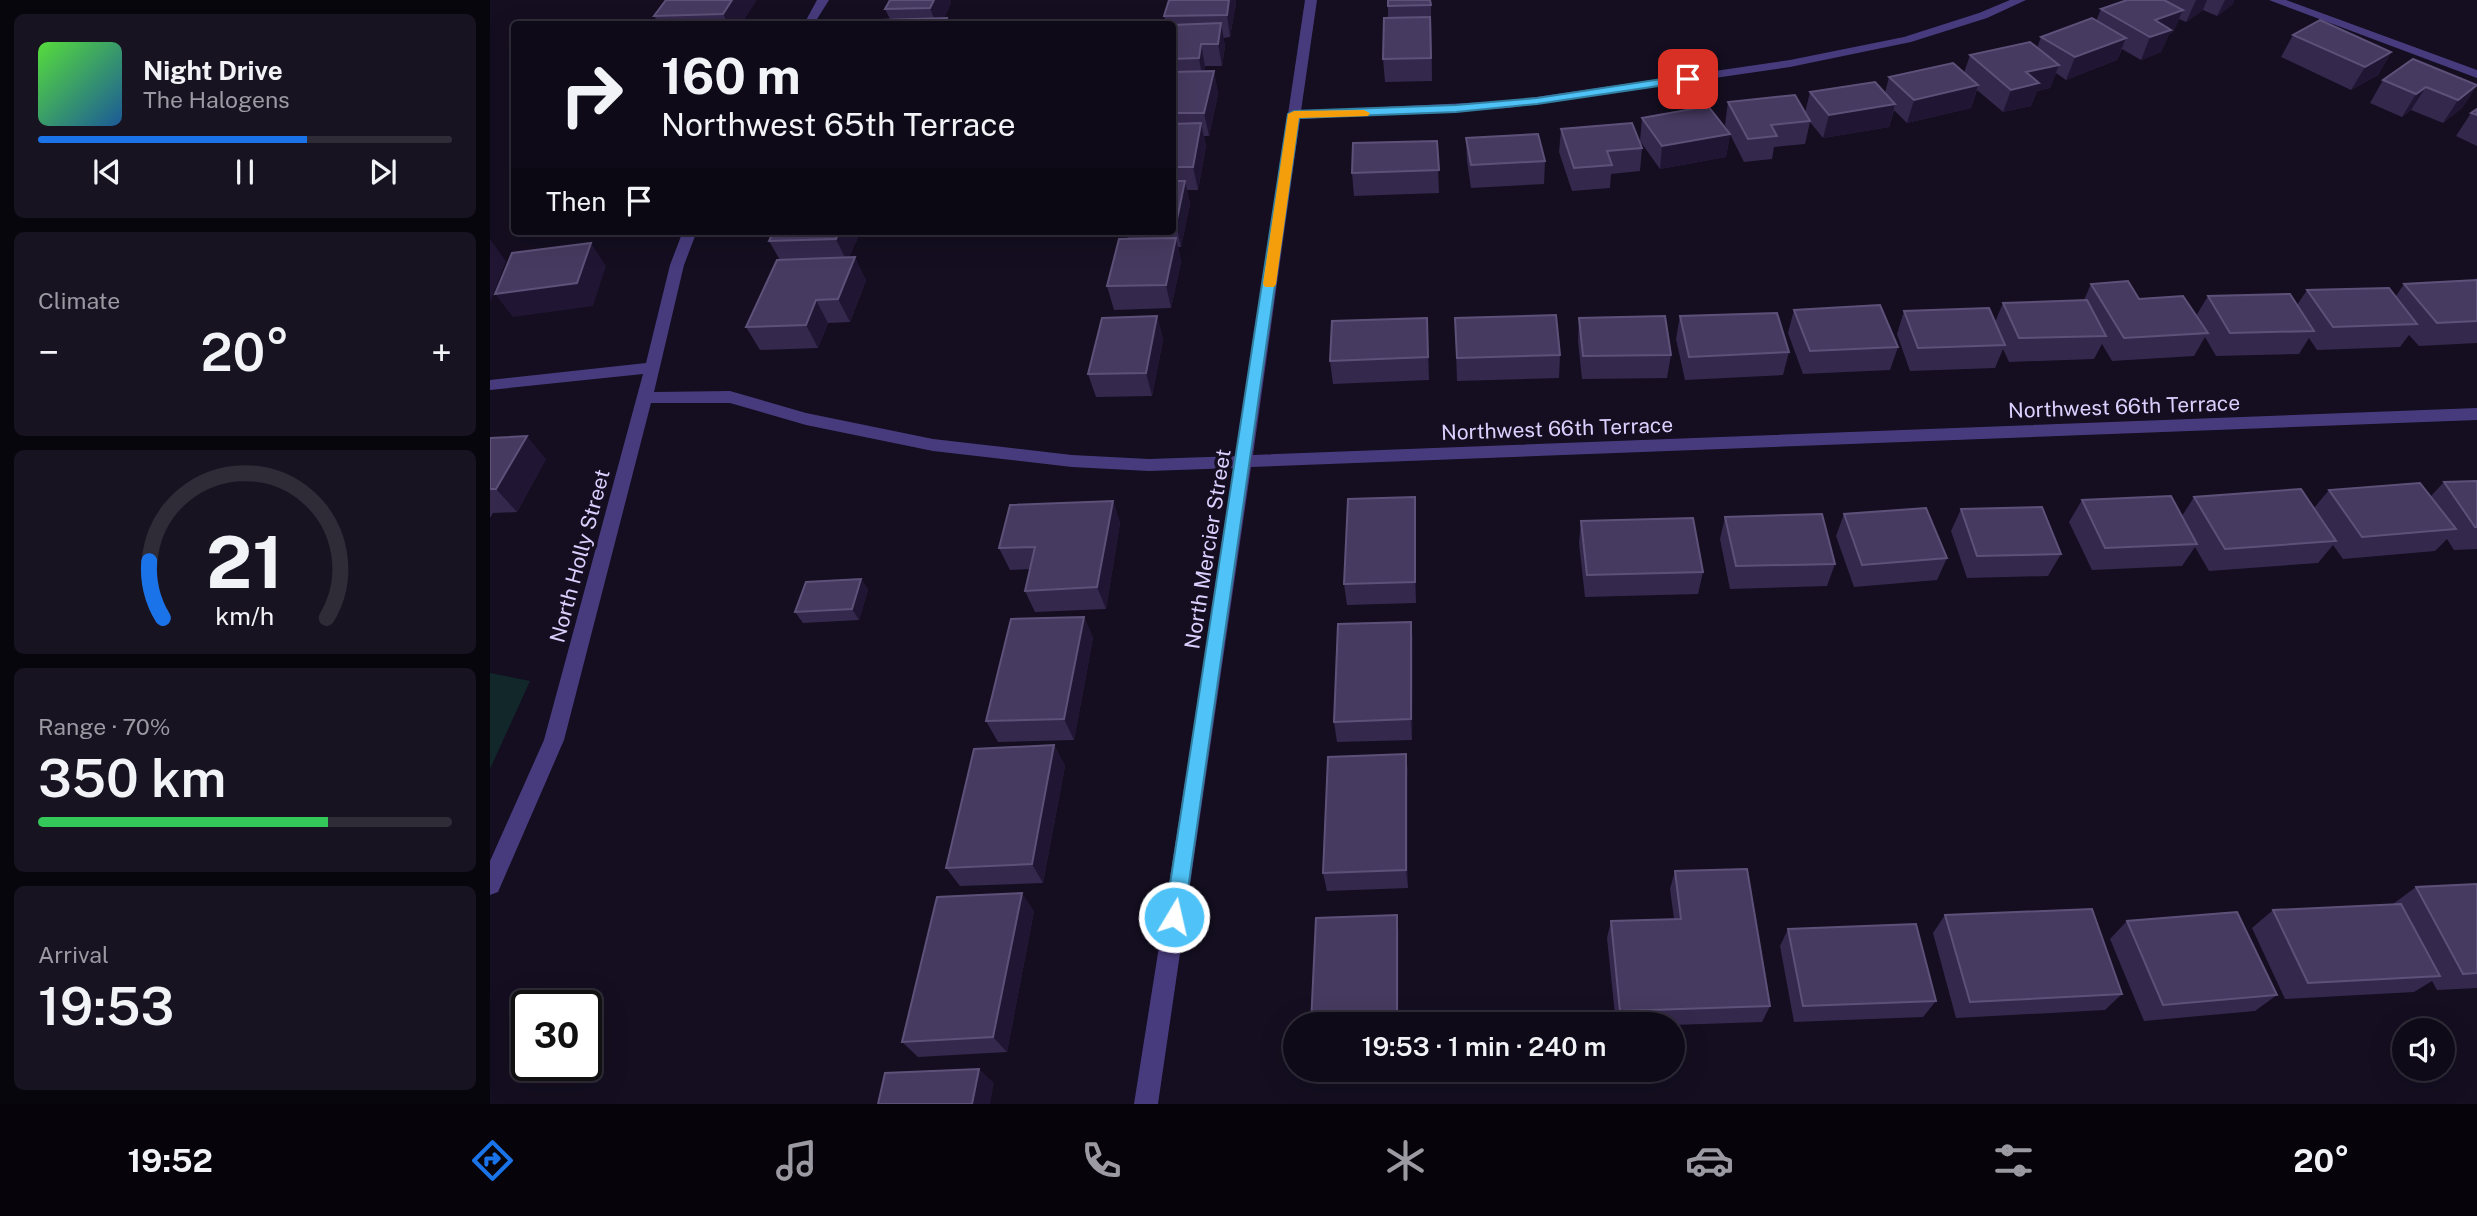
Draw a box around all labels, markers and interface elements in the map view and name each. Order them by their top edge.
text: 160 m [661,47,801,105]
icon: right [546,49,637,140]
pin [1658,49,1718,109]
text: Night Drive [143,55,283,86]
icon: arrive [1669,60,1707,98]
text: The Halogens [143,86,290,113]
text: Northwest 65th Terrace [661,106,1016,143]
icon: previous [88,153,126,191]
icon: pause [226,153,264,191]
icon: next [364,153,402,191]
icon: arrive [620,182,658,220]
text: Then [546,186,606,217]
text: Climate [38,287,120,314]
text: 20° [200,322,290,383]
text: − [38,330,59,375]
text: + [431,330,452,375]
street label: Northwest 66th Terrace [2007,390,2240,423]
street label: Northwest 66th Terrace [1440,412,1673,445]
street label: North Mercier Street [1179,447,1236,651]
street label: North Holly Street [544,467,615,645]
text: 21 [206,519,284,604]
text: km/h [216,601,274,631]
text: Range · 70% [38,713,171,740]
text: 350 km [38,748,226,809]
position arrow [1137,880,1211,954]
text: Arrival [38,941,109,968]
text: 19:53 [38,976,174,1037]
speed limit sign: 30 [511,990,602,1081]
map controls [2392,1018,2455,1081]
button: sound [2392,1018,2455,1081]
text: 19:53 · 1 min · 240 m [1362,1031,1606,1062]
icon: directions [468,1136,517,1185]
icon: music [772,1136,821,1185]
icon: phone [1077,1136,1126,1185]
icon: climate [1381,1136,1430,1185]
icon: car [1685,1136,1734,1185]
icon: filters [1989,1136,2038,1185]
text: 19:52 [128,1142,213,1179]
text: 20° [2293,1142,2349,1179]

